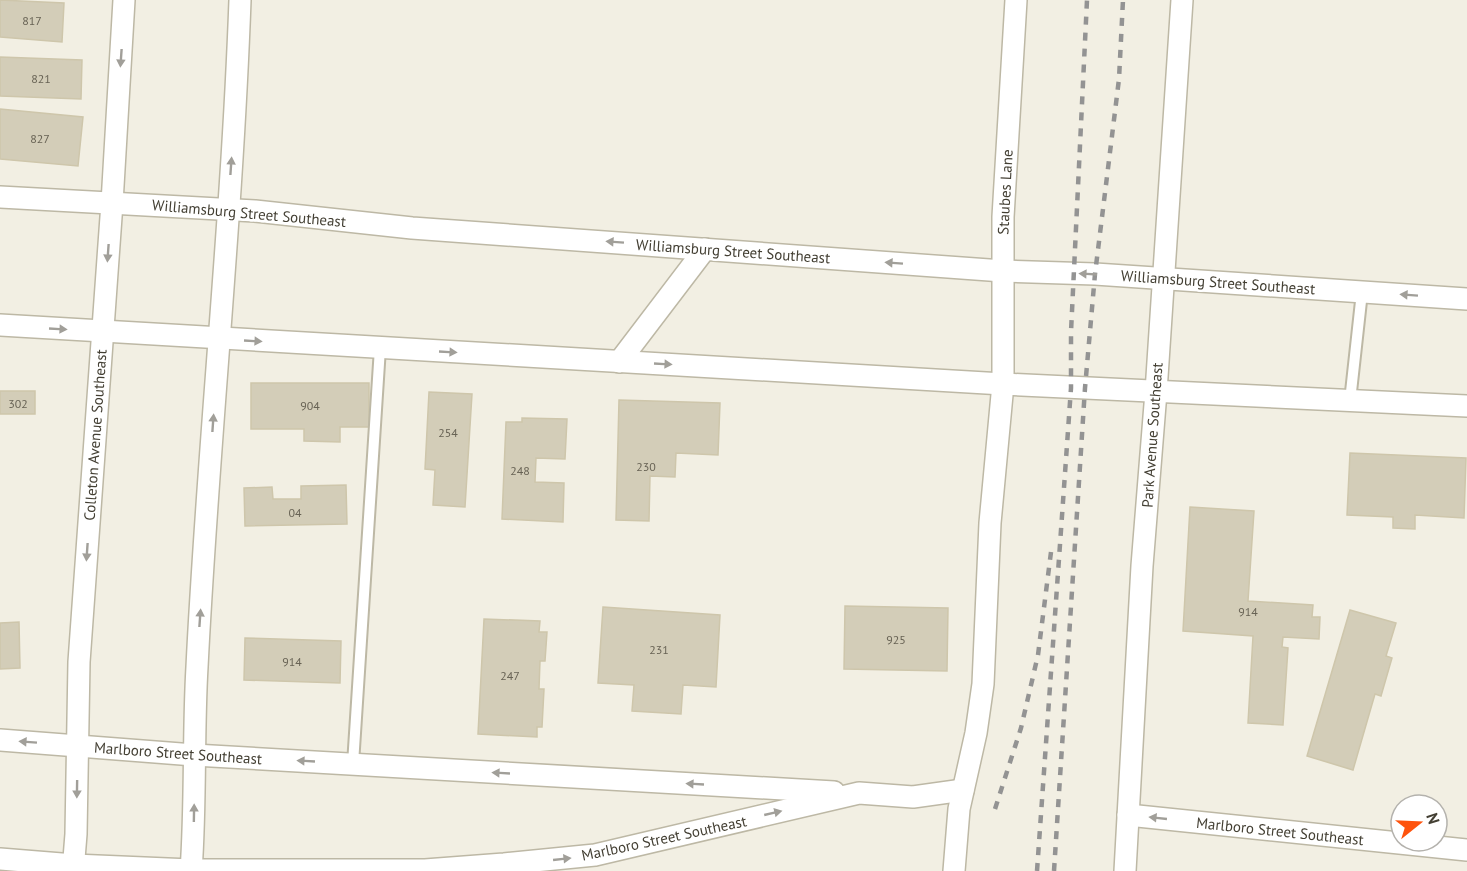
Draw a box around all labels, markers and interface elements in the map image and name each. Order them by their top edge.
house number: 817 [22,13,42,28]
one-way arrow [116,49,126,68]
house number: 821 [31,71,51,86]
house number: 827 [30,131,50,146]
street label: Staubes Lane [993,149,1017,235]
one-way arrow [226,156,236,175]
street label: Williamsburg Street Southeast [151,195,347,231]
street label: Williamsburg Street Southeast [635,235,831,267]
one-way arrow [606,237,625,247]
one-way arrow [103,244,113,263]
one-way arrow [884,258,903,268]
street label: Williamsburg Street Southeast [1120,266,1316,298]
one-way arrow [1079,269,1098,278]
one-way arrow [1399,290,1418,300]
one-way arrow [49,324,68,333]
one-way arrow [244,336,263,346]
one-way arrow [438,348,457,357]
street label: Colleton Avenue Southeast [80,349,110,521]
one-way arrow [654,360,673,369]
street label: Park Avenue Southeast [1137,362,1167,508]
house number: 302 [8,396,28,411]
house number: 904 [300,398,320,413]
one-way arrow [209,414,218,433]
house number: 254 [438,425,458,440]
house number: 230 [636,459,656,474]
house number: 248 [510,463,530,478]
house number: 04 [288,505,302,520]
one-way arrow [82,543,92,562]
house number: 914 [1238,604,1258,619]
one-way arrow [195,608,205,627]
house number: 925 [886,632,906,647]
house number: 231 [649,642,669,657]
house number: 914 [282,654,302,669]
house number: 247 [500,668,520,683]
one-way arrow [18,737,37,747]
street label: Marlboro Street Southeast [93,738,263,768]
one-way arrow [296,757,315,766]
one-way arrow [491,768,510,777]
one-way arrow [72,779,82,798]
one-way arrow [686,779,705,788]
north arrow [1389,793,1449,853]
one-way arrow [189,803,199,822]
one-way arrow [763,808,782,818]
text: N [1422,810,1444,826]
street label: Marlboro Street Southeast [580,811,748,865]
one-way arrow [1149,813,1168,823]
street label: Marlboro Street Southeast [1195,813,1365,849]
one-way arrow [552,854,571,863]

